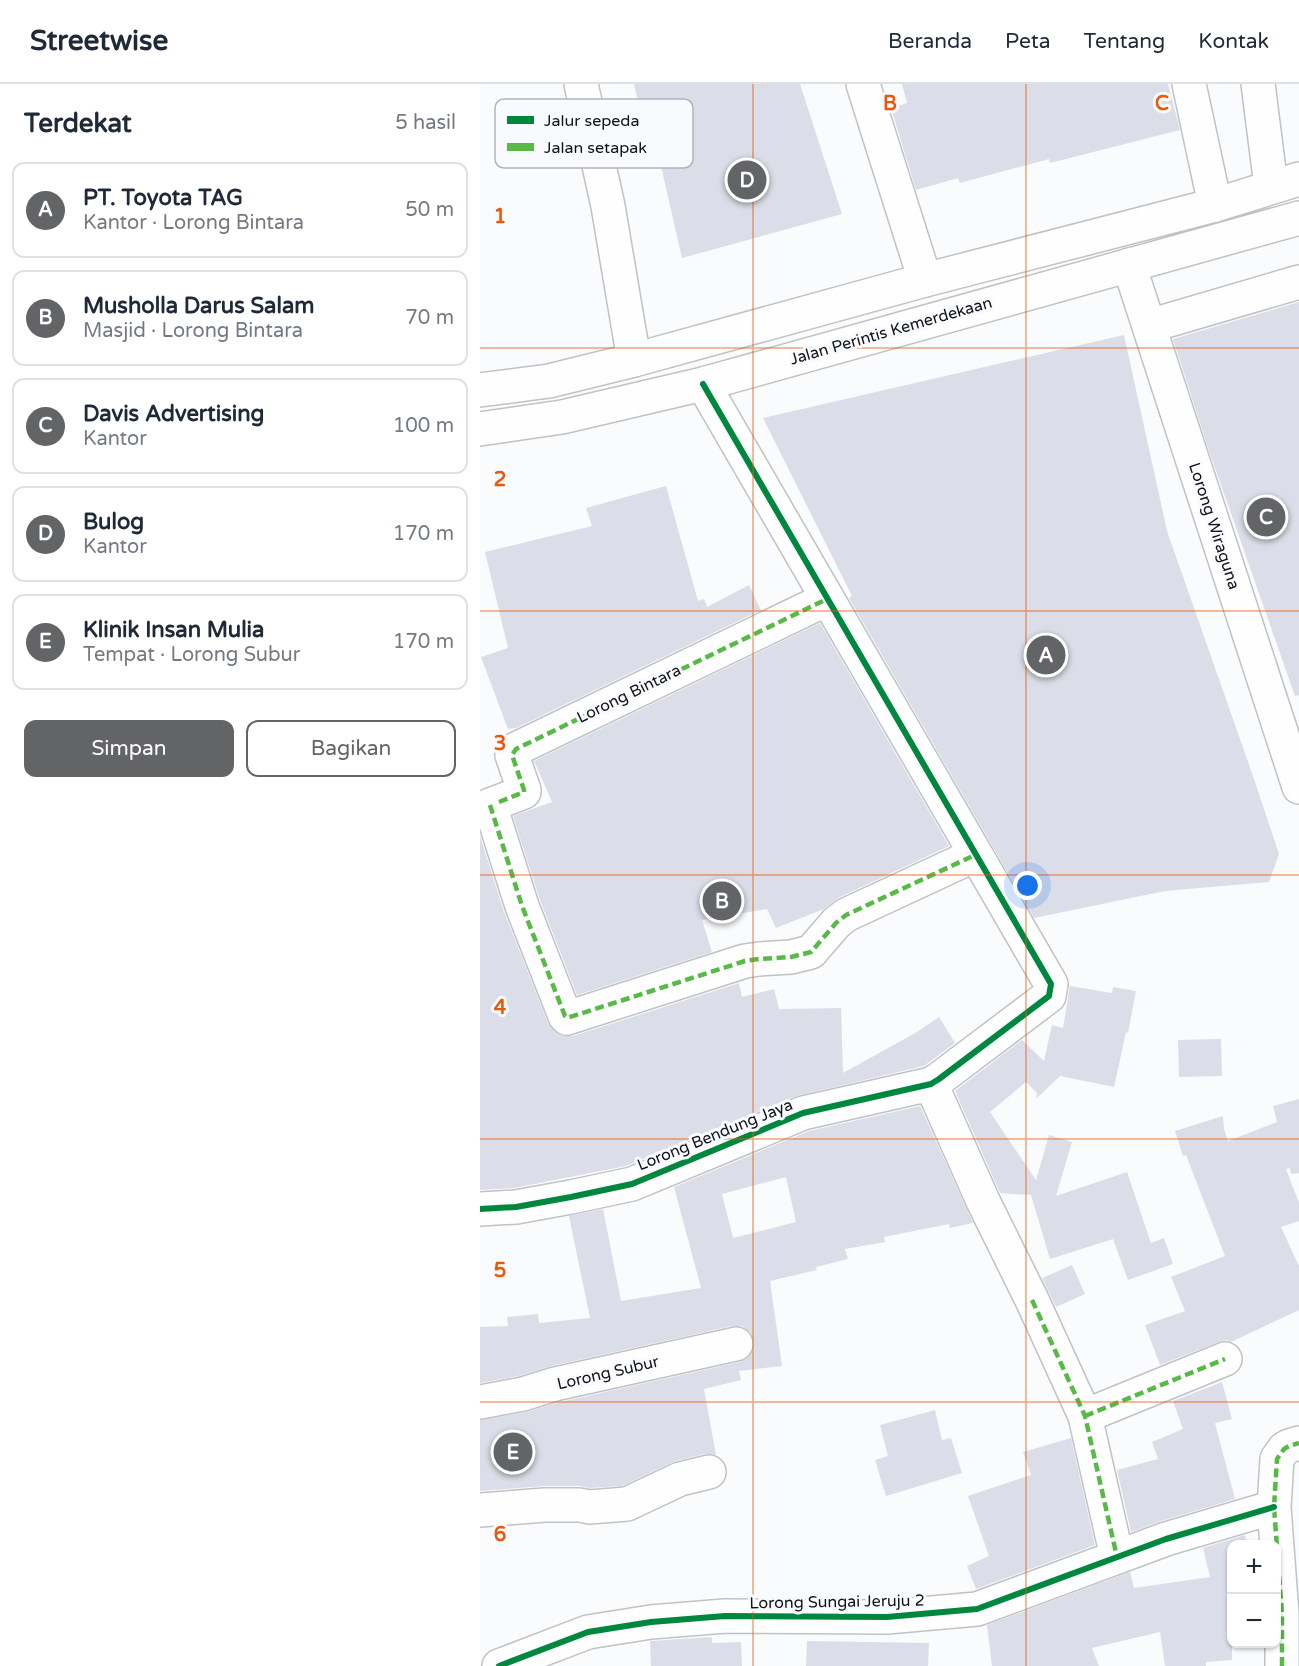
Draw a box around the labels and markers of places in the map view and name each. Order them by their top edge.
pin: D [728,158,766,202]
pin: C [1246,494,1286,540]
pin: A [1026,632,1066,678]
pin: B [702,878,742,924]
pin: E [494,1430,532,1474]

